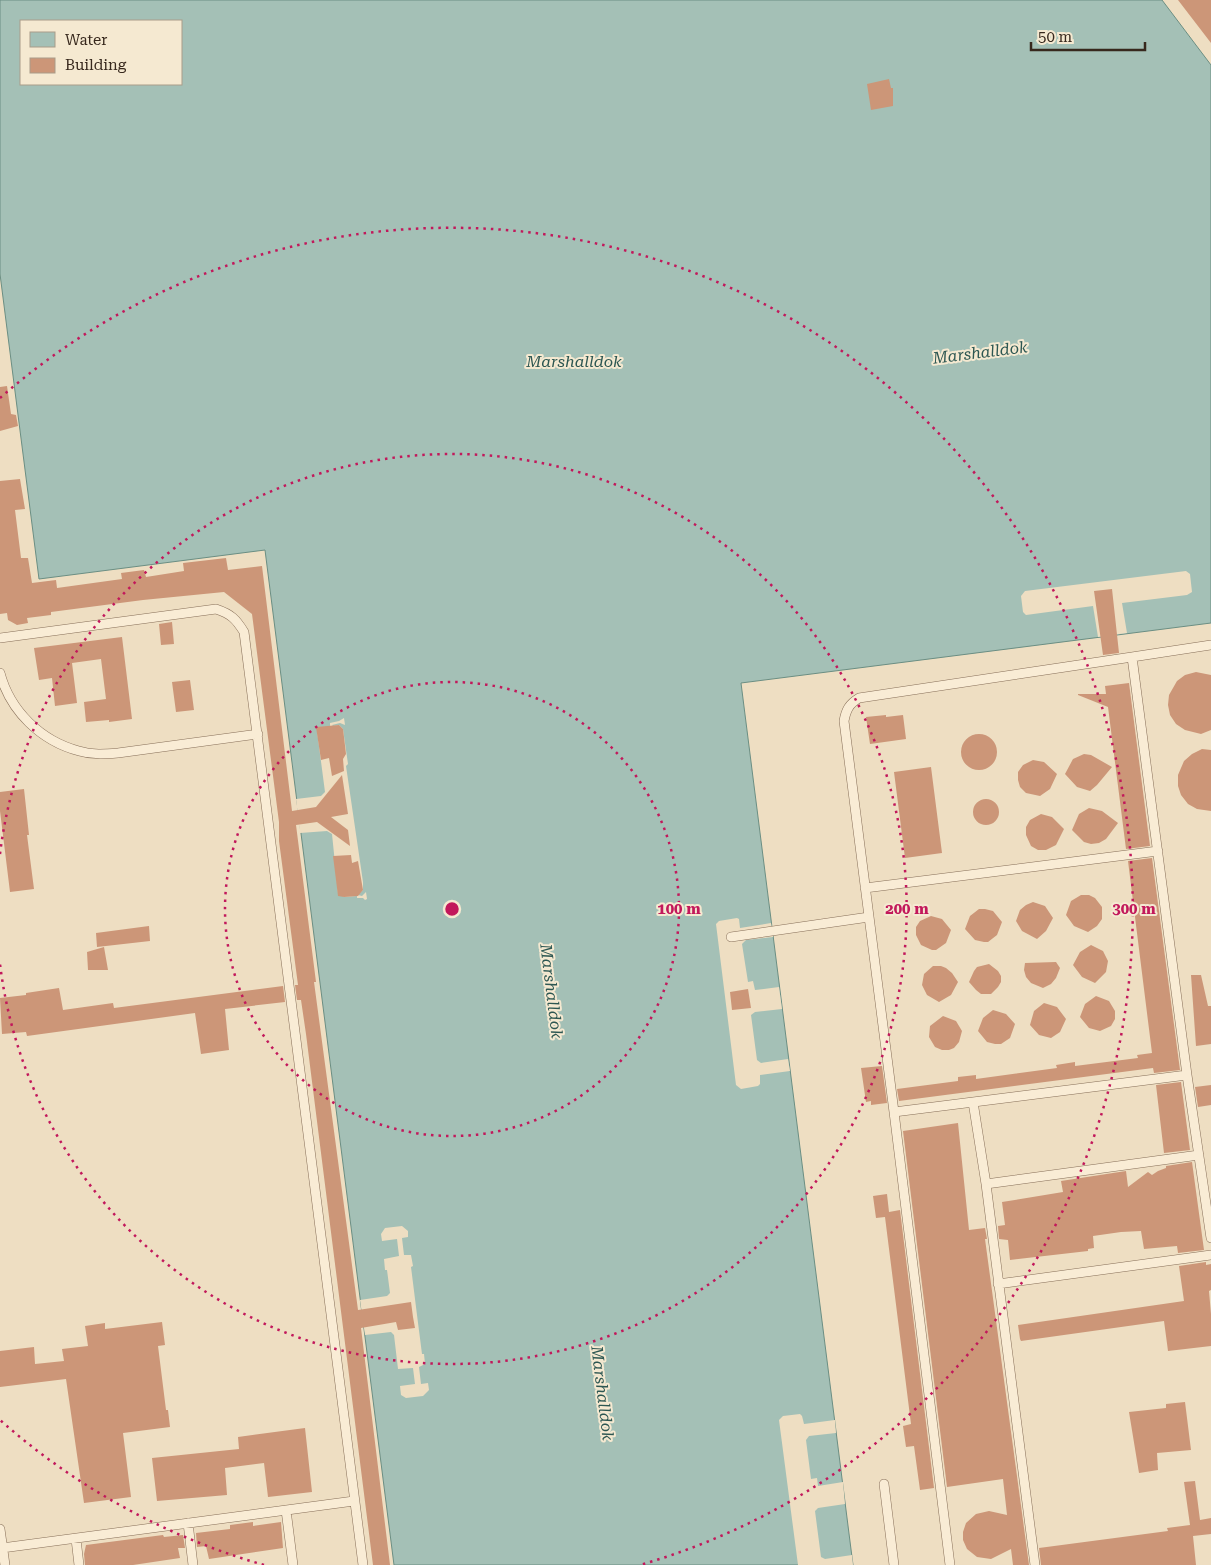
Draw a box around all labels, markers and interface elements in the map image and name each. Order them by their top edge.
legend [20,20,182,85]
scale bar [1031,20,1145,52]
text: 50 m [1038,28,1073,46]
text: Water [65,31,107,49]
text: Building [65,56,127,74]
water label: Marshalldok [931,337,1029,368]
water label: Marshalldok [525,352,622,371]
centre of rings [443,900,461,918]
text: 100 m [657,900,701,918]
text: 200 m [885,900,929,918]
text: 300 m [1112,900,1156,918]
water label: Marshalldok [536,942,567,1040]
water label: Marshalldok [587,1344,618,1442]

